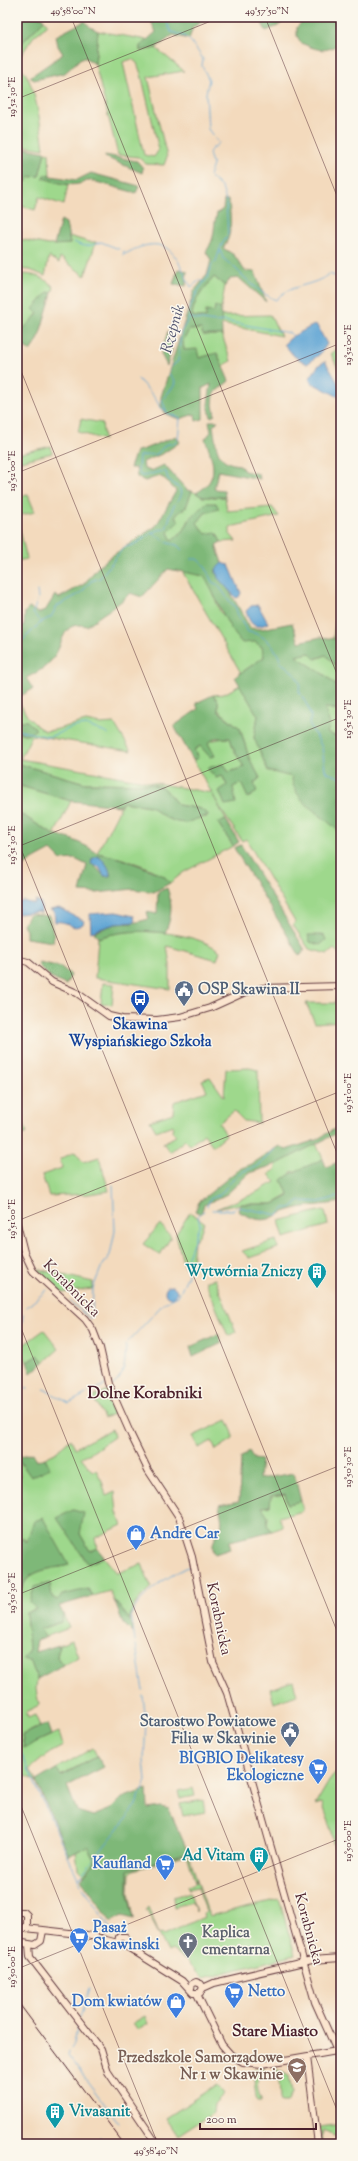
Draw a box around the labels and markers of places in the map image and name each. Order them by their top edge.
public building icon: OSP Skawina II [173,979,195,1007]
place label: OSP Skawina II [198,980,300,1001]
bus stop icon: Skawina Wyspiańskiego Szkoła [129,988,151,1016]
place label: Skawina Wyspiańskiego Szkoła [68,1015,212,1053]
building icon: Wytwórnia Zniczy [306,1261,328,1289]
place label: Wytwórnia Zniczy [185,1262,304,1283]
shop icon: Andre Car [125,1523,147,1551]
place label: Andre Car [150,1524,220,1545]
place label: Starostwo Powiatowe Filia w Skawinie [140,1712,276,1750]
public building icon: Starostwo Powiatowe Filia w Skawinie [279,1720,301,1748]
place label: BIGBIO Delikatesy Ekologiczne [179,1749,305,1787]
supermarket icon: BIGBIO Delikatesy Ekologiczne [307,1757,329,1785]
building icon: Ad Vitam [248,1845,270,1873]
place label: Ad Vitam [182,1846,246,1867]
supermarket icon: Kaufland [154,1853,176,1881]
place label: Kaufland [93,1854,152,1875]
place label: Pasaż Skawinski [93,1918,160,1956]
place label: Kaplica cmentarna [202,1923,270,1961]
supermarket icon: Pasaż Skawinski [68,1926,90,1954]
church icon: Kaplica cmentarna [177,1931,199,1959]
supermarket icon: Netto [223,1981,245,2009]
place label: Netto [248,1982,285,2003]
shop icon: Dom kwiatów [165,1991,187,2019]
place label: Dom kwiatów [72,1992,163,2013]
place label: Przedszkole Samorządowe Nr 1 w Skawinie [118,2048,283,2086]
school or university icon: Przedszkole Samorządowe Nr 1 w Skawinie [286,2056,308,2084]
building icon: Vivasanit [44,2101,66,2129]
place label: Vivasanit [69,2102,131,2123]

